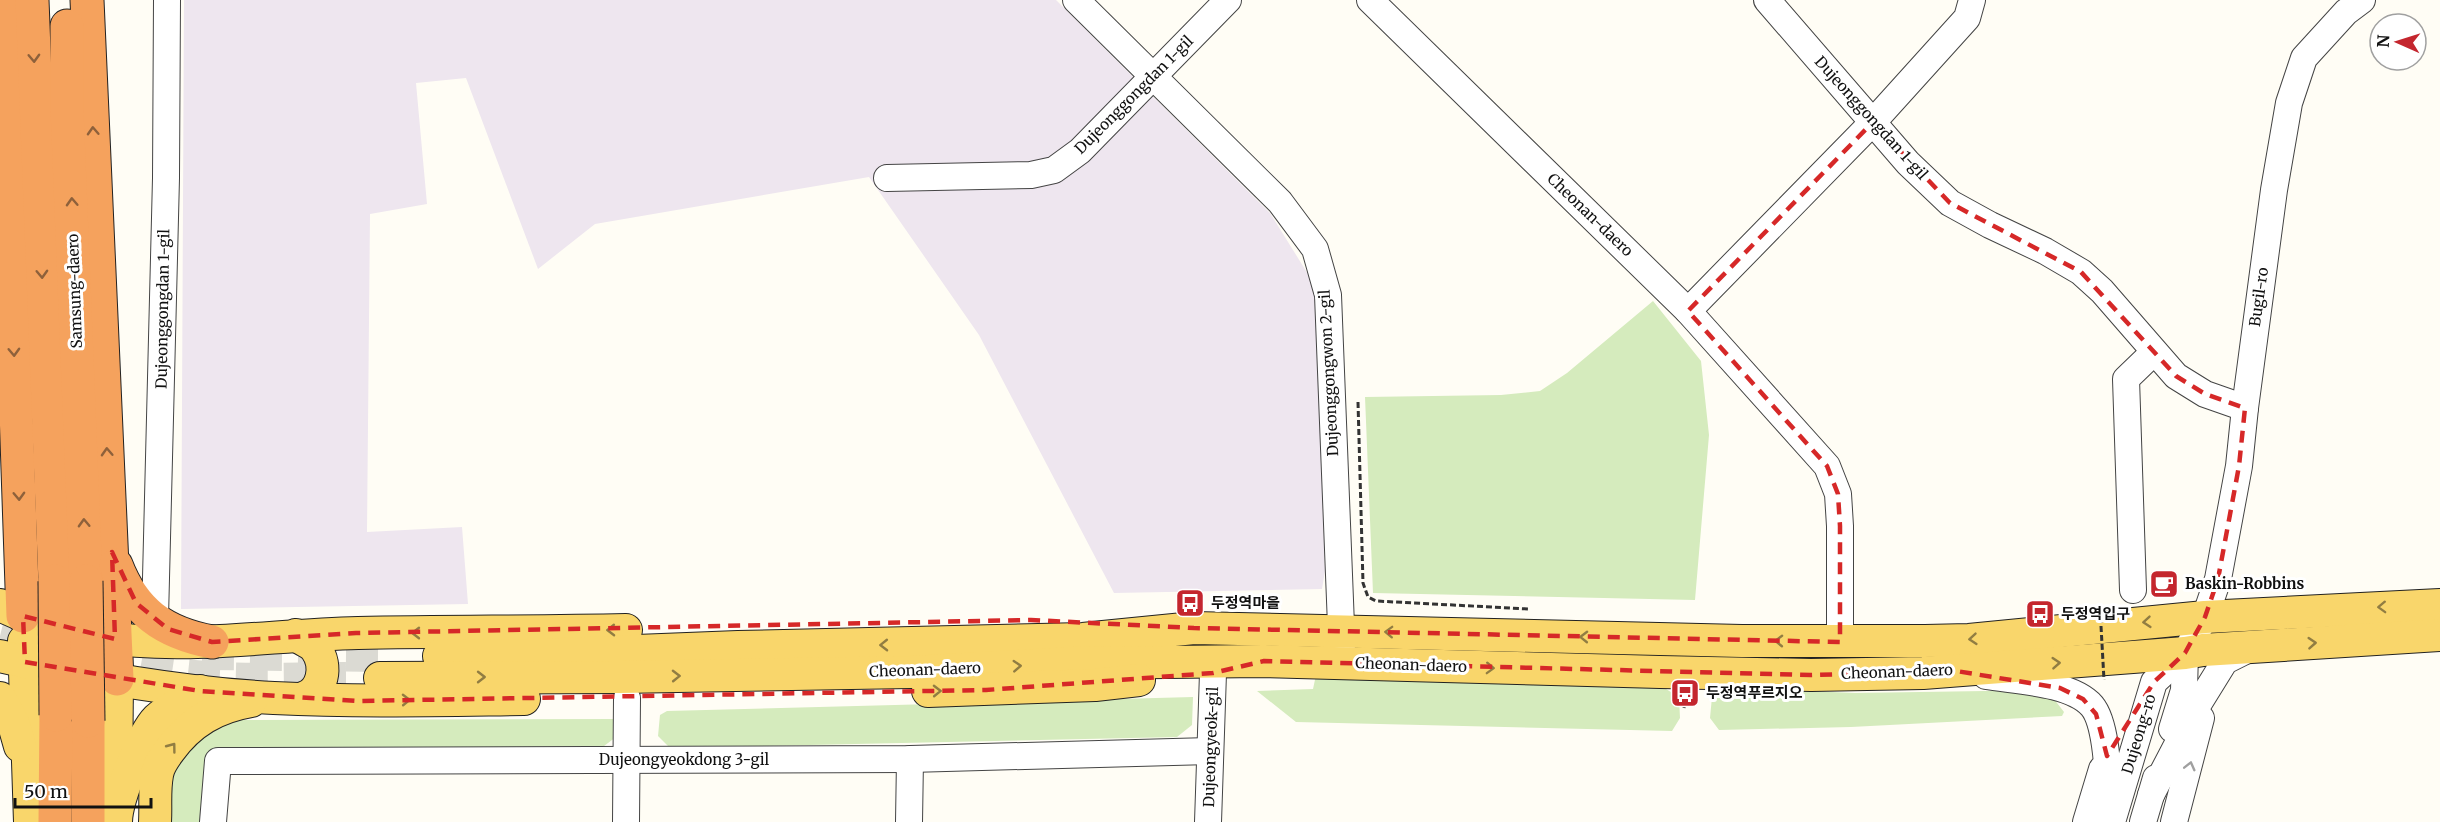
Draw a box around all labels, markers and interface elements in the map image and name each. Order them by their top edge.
north arrow [2368,12,2428,72]
street label: Dujeonggongdan 1-gil [1070,31,1197,158]
text: N [2373,34,2393,48]
street label: Dujeonggongdan 1-gil [1811,52,1932,184]
one-way arrow [28,54,41,63]
one-way arrow [86,127,99,136]
street label: Cheonan-daero [1544,169,1637,260]
one-way arrow [65,198,78,207]
street label: Dujeonggongdan 1-gil [152,228,173,389]
street label: Samsung-daero [63,233,86,349]
street label: Bugil-ro [2245,266,2272,328]
one-way arrow [36,270,49,279]
street label: Dujeonggongwon 2-gil [1315,289,1342,457]
one-way arrow [8,348,20,357]
one-way arrow [101,447,114,456]
one-way arrow [13,492,25,501]
one-way arrow [77,518,90,527]
cafe icon: Baskin-Robbins [2148,568,2180,600]
place label: Baskin-Robbins [2185,574,2305,593]
bus stop icon: 두정역마을 [1174,587,1206,619]
place label: 두정역마을 [1211,593,1280,612]
bus stop icon: 두정역입구 [2024,598,2056,630]
one-way arrow [2377,601,2386,614]
place label: 두정역입구 [2061,604,2130,623]
one-way arrow [2142,615,2151,628]
one-way arrow [606,624,615,636]
one-way arrow [1384,625,1393,638]
one-way arrow [411,626,420,639]
one-way arrow [1579,631,1588,643]
one-way arrow [1969,632,1978,645]
one-way arrow [1774,635,1783,647]
one-way arrow [2308,637,2317,650]
one-way arrow [879,638,888,651]
street label: Cheonan-daero [1355,653,1467,676]
one-way arrow [2052,657,2061,670]
street label: Cheonan-daero [869,658,981,681]
one-way arrow [1013,659,1022,672]
street label: Cheonan-daero [1841,660,1953,683]
one-way arrow [1486,662,1495,674]
one-way arrow [671,670,680,682]
one-way arrow [476,671,485,683]
bus stop icon: 두정역푸르지오 [1669,677,1701,709]
place label: 두정역푸르지오 [1706,683,1803,702]
one-way arrow [932,685,941,698]
street label: Dujeongyeok-gil [1199,686,1222,808]
street label: Dujeong-ro [2117,691,2160,776]
one-way arrow [401,694,410,706]
one-way arrow [165,743,176,754]
street label: Dujeongyeokdong 3-gil [599,750,770,769]
one-way arrow [2182,761,2195,771]
scale bar [15,771,152,809]
text: 50 m [24,780,68,803]

